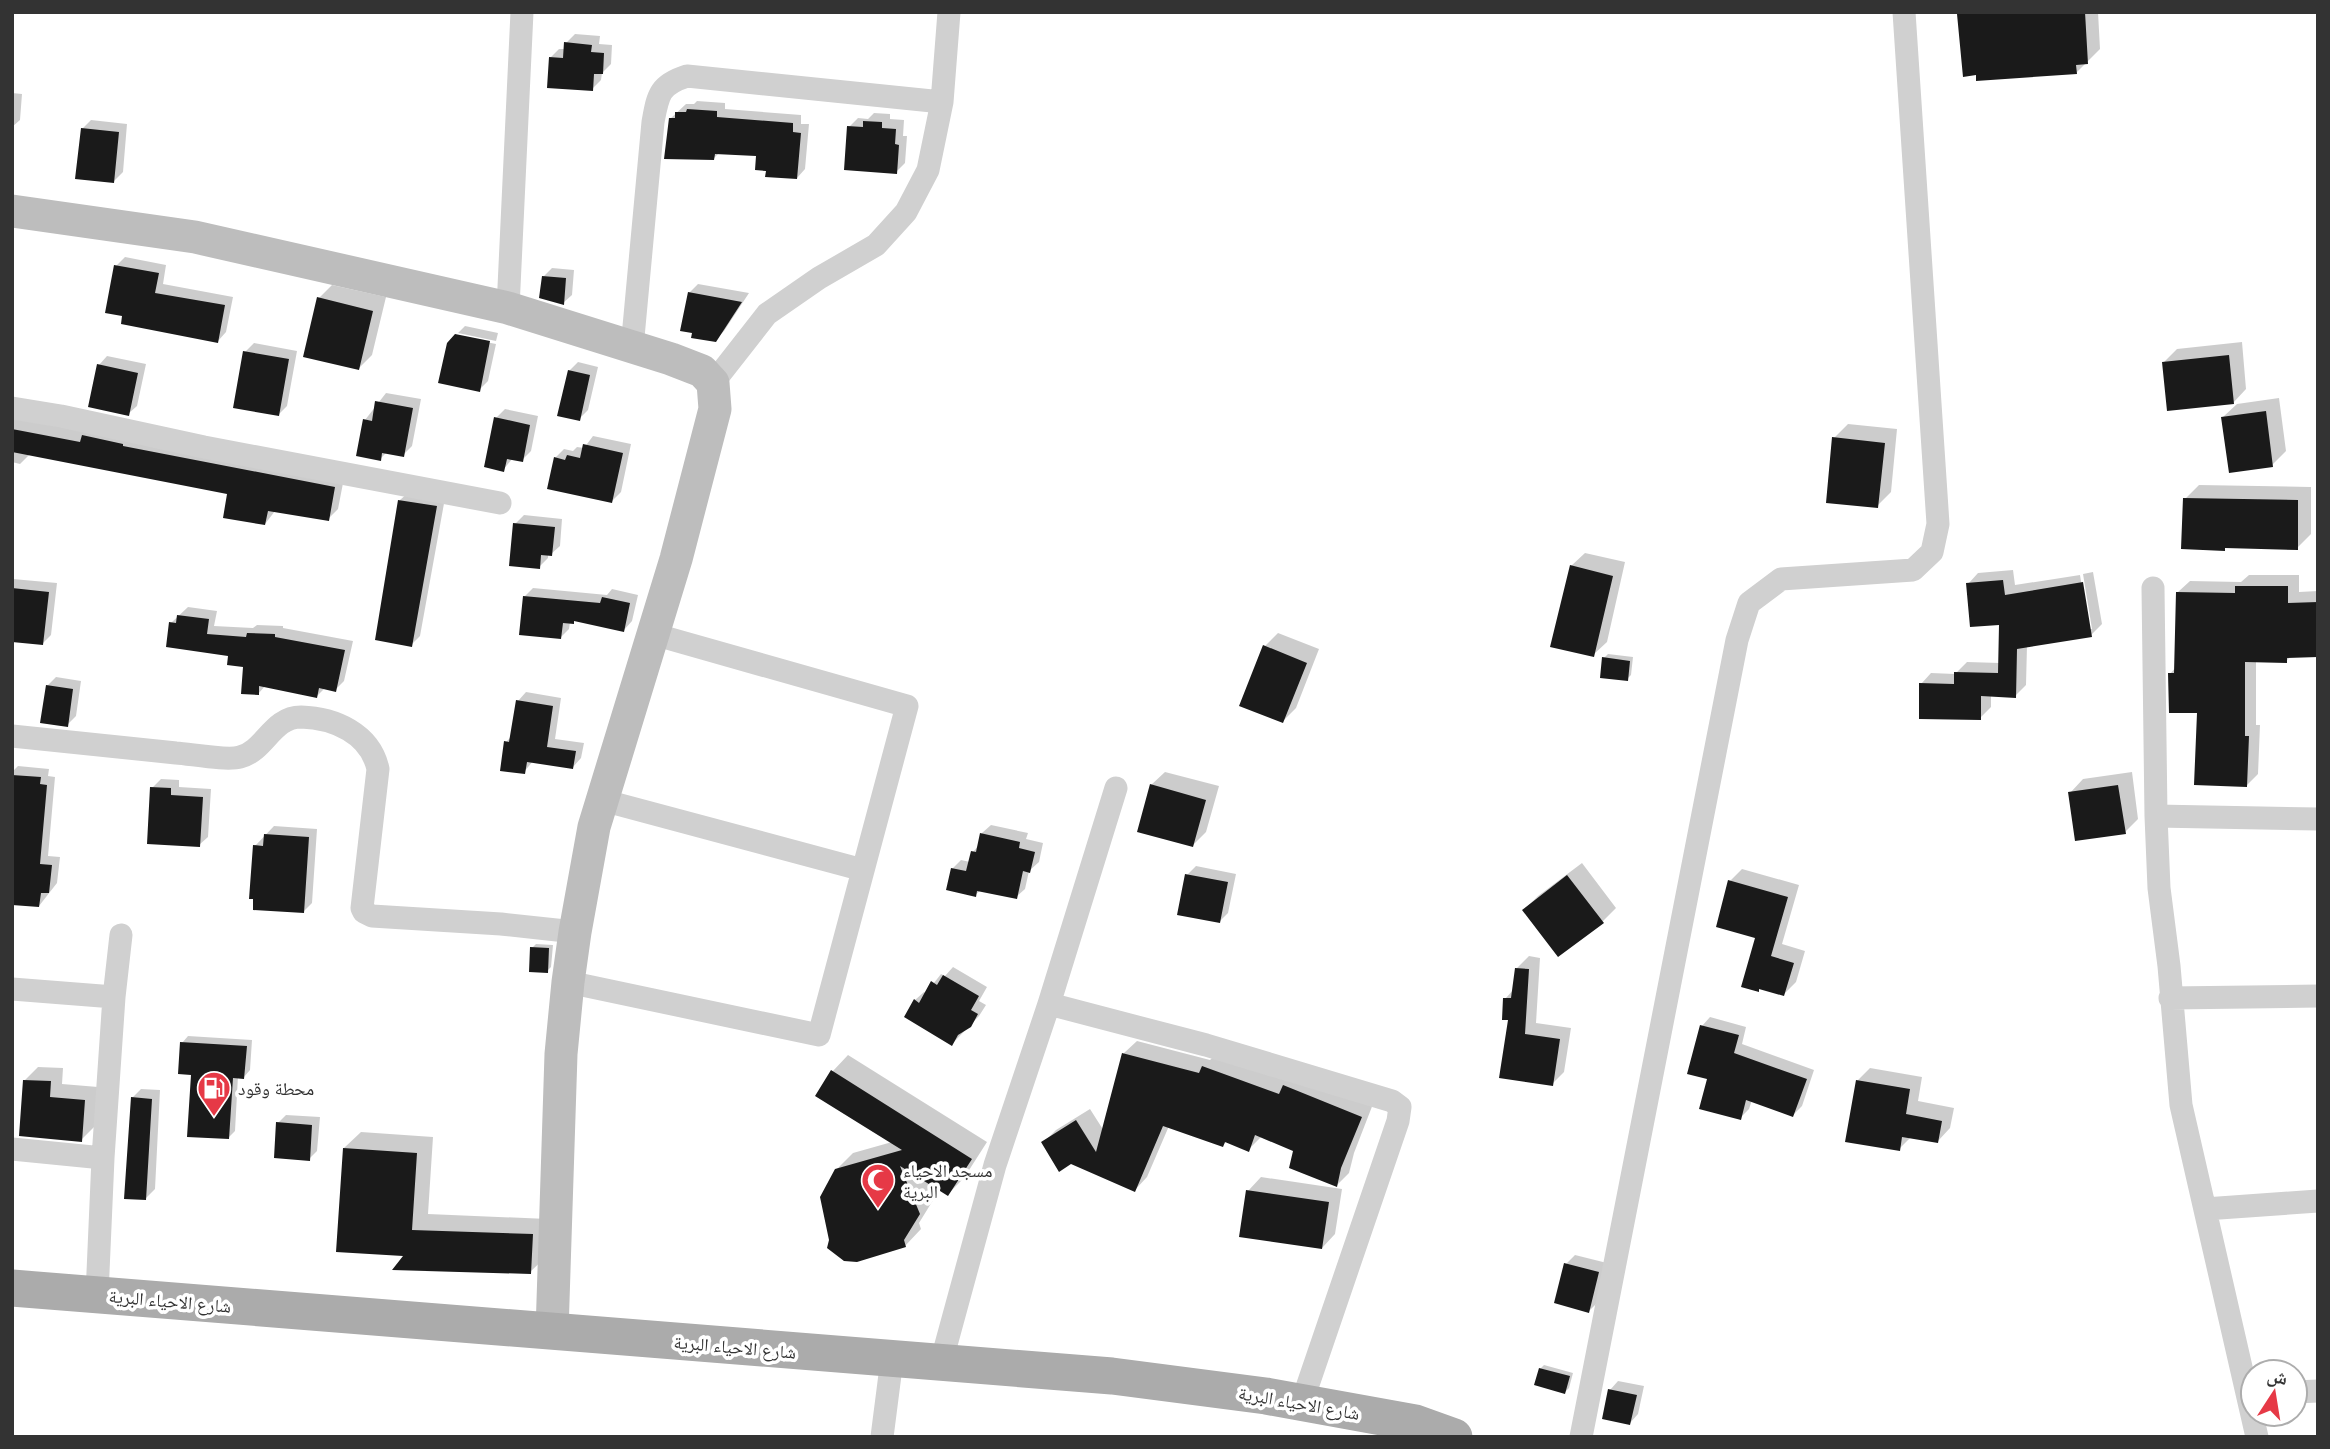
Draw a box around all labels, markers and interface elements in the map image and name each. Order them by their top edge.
fuel station icon: محطة وقود [195,1069,233,1118]
place label: محطة وقود [238,1076,314,1101]
place label: مسجد الاحياء البرية [903,1158,992,1204]
mosque icon: مسجد الاحياء البرية [859,1161,897,1210]
street label: شارع الاحياء البرية [108,1283,232,1319]
street label: شارع الاحياء البرية [673,1329,797,1365]
north arrow [2239,1358,2309,1428]
text: ش [2265,1362,2290,1392]
street label: شارع الاحياء البرية [1236,1380,1362,1426]

